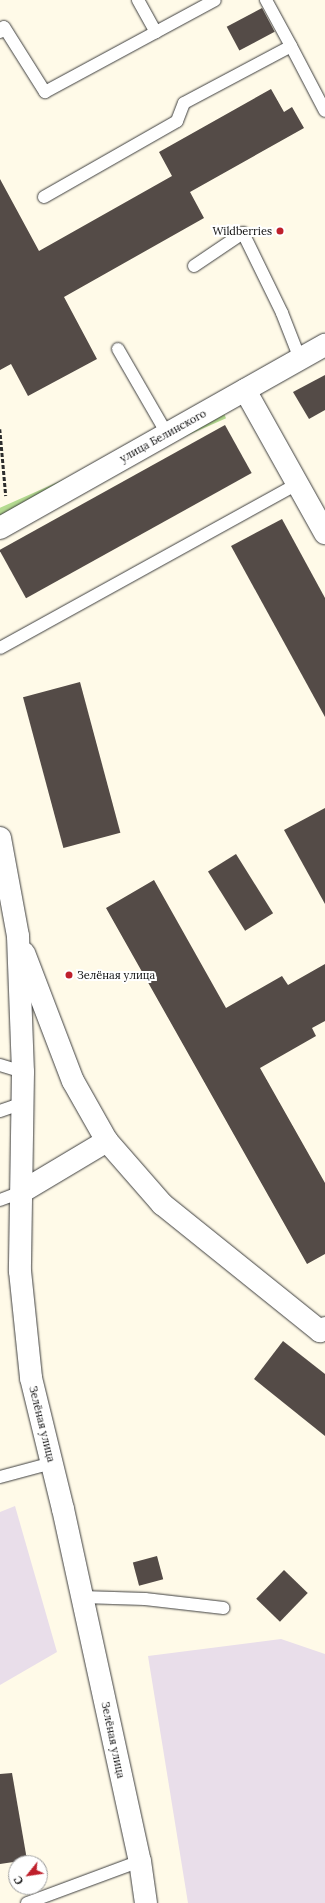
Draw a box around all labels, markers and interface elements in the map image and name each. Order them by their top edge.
place label: Wildberries [213,224,272,238]
marker: Wildberries [275,226,285,236]
street label: улица Белинского [117,407,209,465]
place label: Зелёная улица [77,968,155,982]
marker: Зелёная улица [64,970,74,980]
street label: Зелёная улица [26,1384,58,1464]
street label: Зелёная улица [98,1700,128,1780]
north arrow [8,1855,48,1895]
text: С [11,1874,26,1887]

